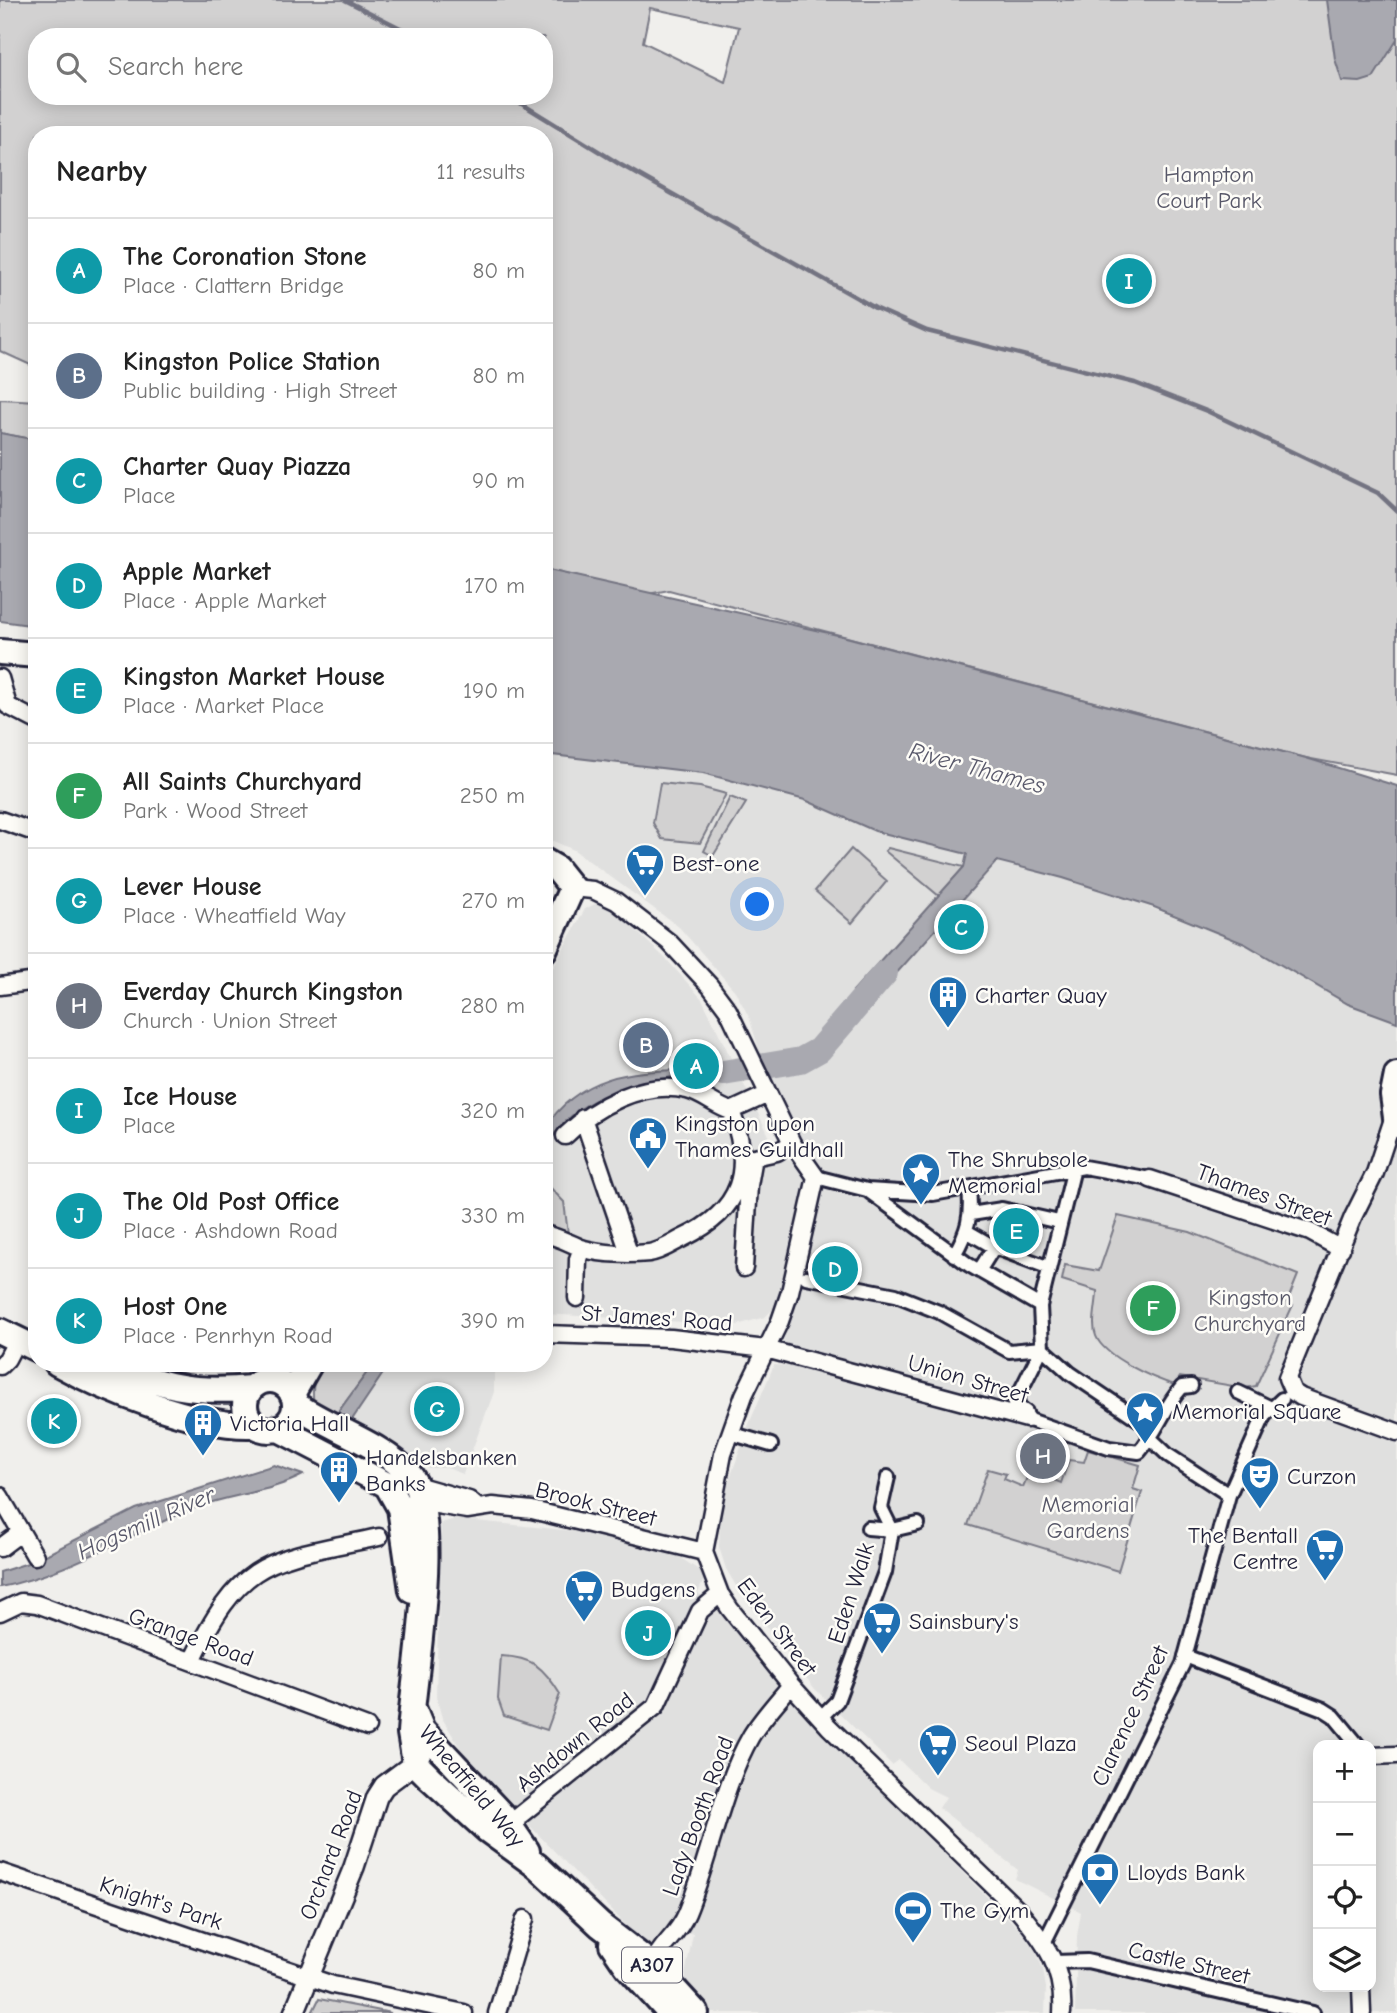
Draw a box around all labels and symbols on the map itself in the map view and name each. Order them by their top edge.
park label: Hampton Court Park [1156,161,1262,214]
pin: I [1106,255,1152,307]
water label: River Thames [906,736,1048,800]
supermarket icon: Best-one [624,842,666,897]
place label: Best-one [672,850,760,877]
your location [740,887,774,921]
pin: C [938,901,984,953]
building icon: Charter Quay [927,974,969,1029]
place label: Charter Quay [975,982,1108,1009]
pin: B [623,1019,669,1071]
pin: A [673,1040,719,1092]
place label: Kingston upon Thames Guildhall [675,1110,844,1163]
public building icon: Kingston upon Thames Guildhall [627,1115,669,1170]
place label: The Shrubsole Memorial [948,1146,1088,1199]
place icon: The Shrubsole Memorial [900,1151,942,1206]
street label: Thames Street [1193,1158,1336,1232]
pin: E [993,1205,1039,1257]
pin: D [812,1243,858,1295]
pin: F [1130,1282,1176,1334]
park label: Kingston Churchyard [1194,1284,1306,1337]
street label: St James' Road [581,1299,733,1337]
street label: Union Street [905,1349,1033,1409]
pin: G [414,1383,460,1435]
place icon: Memorial Square [1124,1390,1166,1445]
pin: K [31,1395,77,1447]
place label: Memorial Square [1172,1398,1341,1425]
building icon: Victoria Hall [182,1402,224,1457]
place label: Victoria Hall [230,1410,349,1437]
pin: H [1020,1430,1066,1482]
place label: Handelsbanken Banks [366,1444,517,1497]
building icon: Handelsbanken Banks [318,1449,360,1504]
theatre icon: Curzon [1239,1455,1281,1510]
place label: Curzon [1287,1463,1356,1490]
street label: Brook Street [533,1476,661,1532]
water label: Hogsmill River [73,1480,221,1566]
park label: Memorial Gardens [1041,1491,1135,1544]
place label: The Bentall Centre [1188,1522,1298,1575]
supermarket icon: The Bentall Centre [1304,1527,1346,1582]
street label: Eden Walk [822,1539,880,1647]
supermarket icon: Budgens [563,1568,605,1623]
street label: Eden Street [731,1573,823,1682]
place label: Budgens [611,1576,695,1603]
supermarket icon: Sainsbury's [861,1600,903,1655]
street label: Grange Road [125,1602,257,1672]
pin: J [625,1607,671,1659]
place label: Sainsbury's [909,1608,1019,1635]
street label: Clarence Street [1086,1640,1175,1791]
street label: Ashdown Road [511,1686,639,1798]
street label: Wheatfield Way [413,1720,531,1853]
supermarket icon: Seoul Plaza [917,1722,959,1777]
place label: Seoul Plaza [965,1730,1077,1757]
street label: Lady Booth Road [657,1733,739,1899]
street label: Orchard Road [294,1786,368,1924]
bank icon: Lloyds Bank [1079,1851,1121,1906]
place label: Lloyds Bank [1127,1859,1245,1886]
street label: Knight's Park [96,1870,226,1936]
sports icon: The Gym [892,1889,934,1944]
place label: The Gym [940,1897,1029,1924]
street label: Castle Street [1126,1936,1254,1990]
road number: A307 [622,1948,682,1982]

